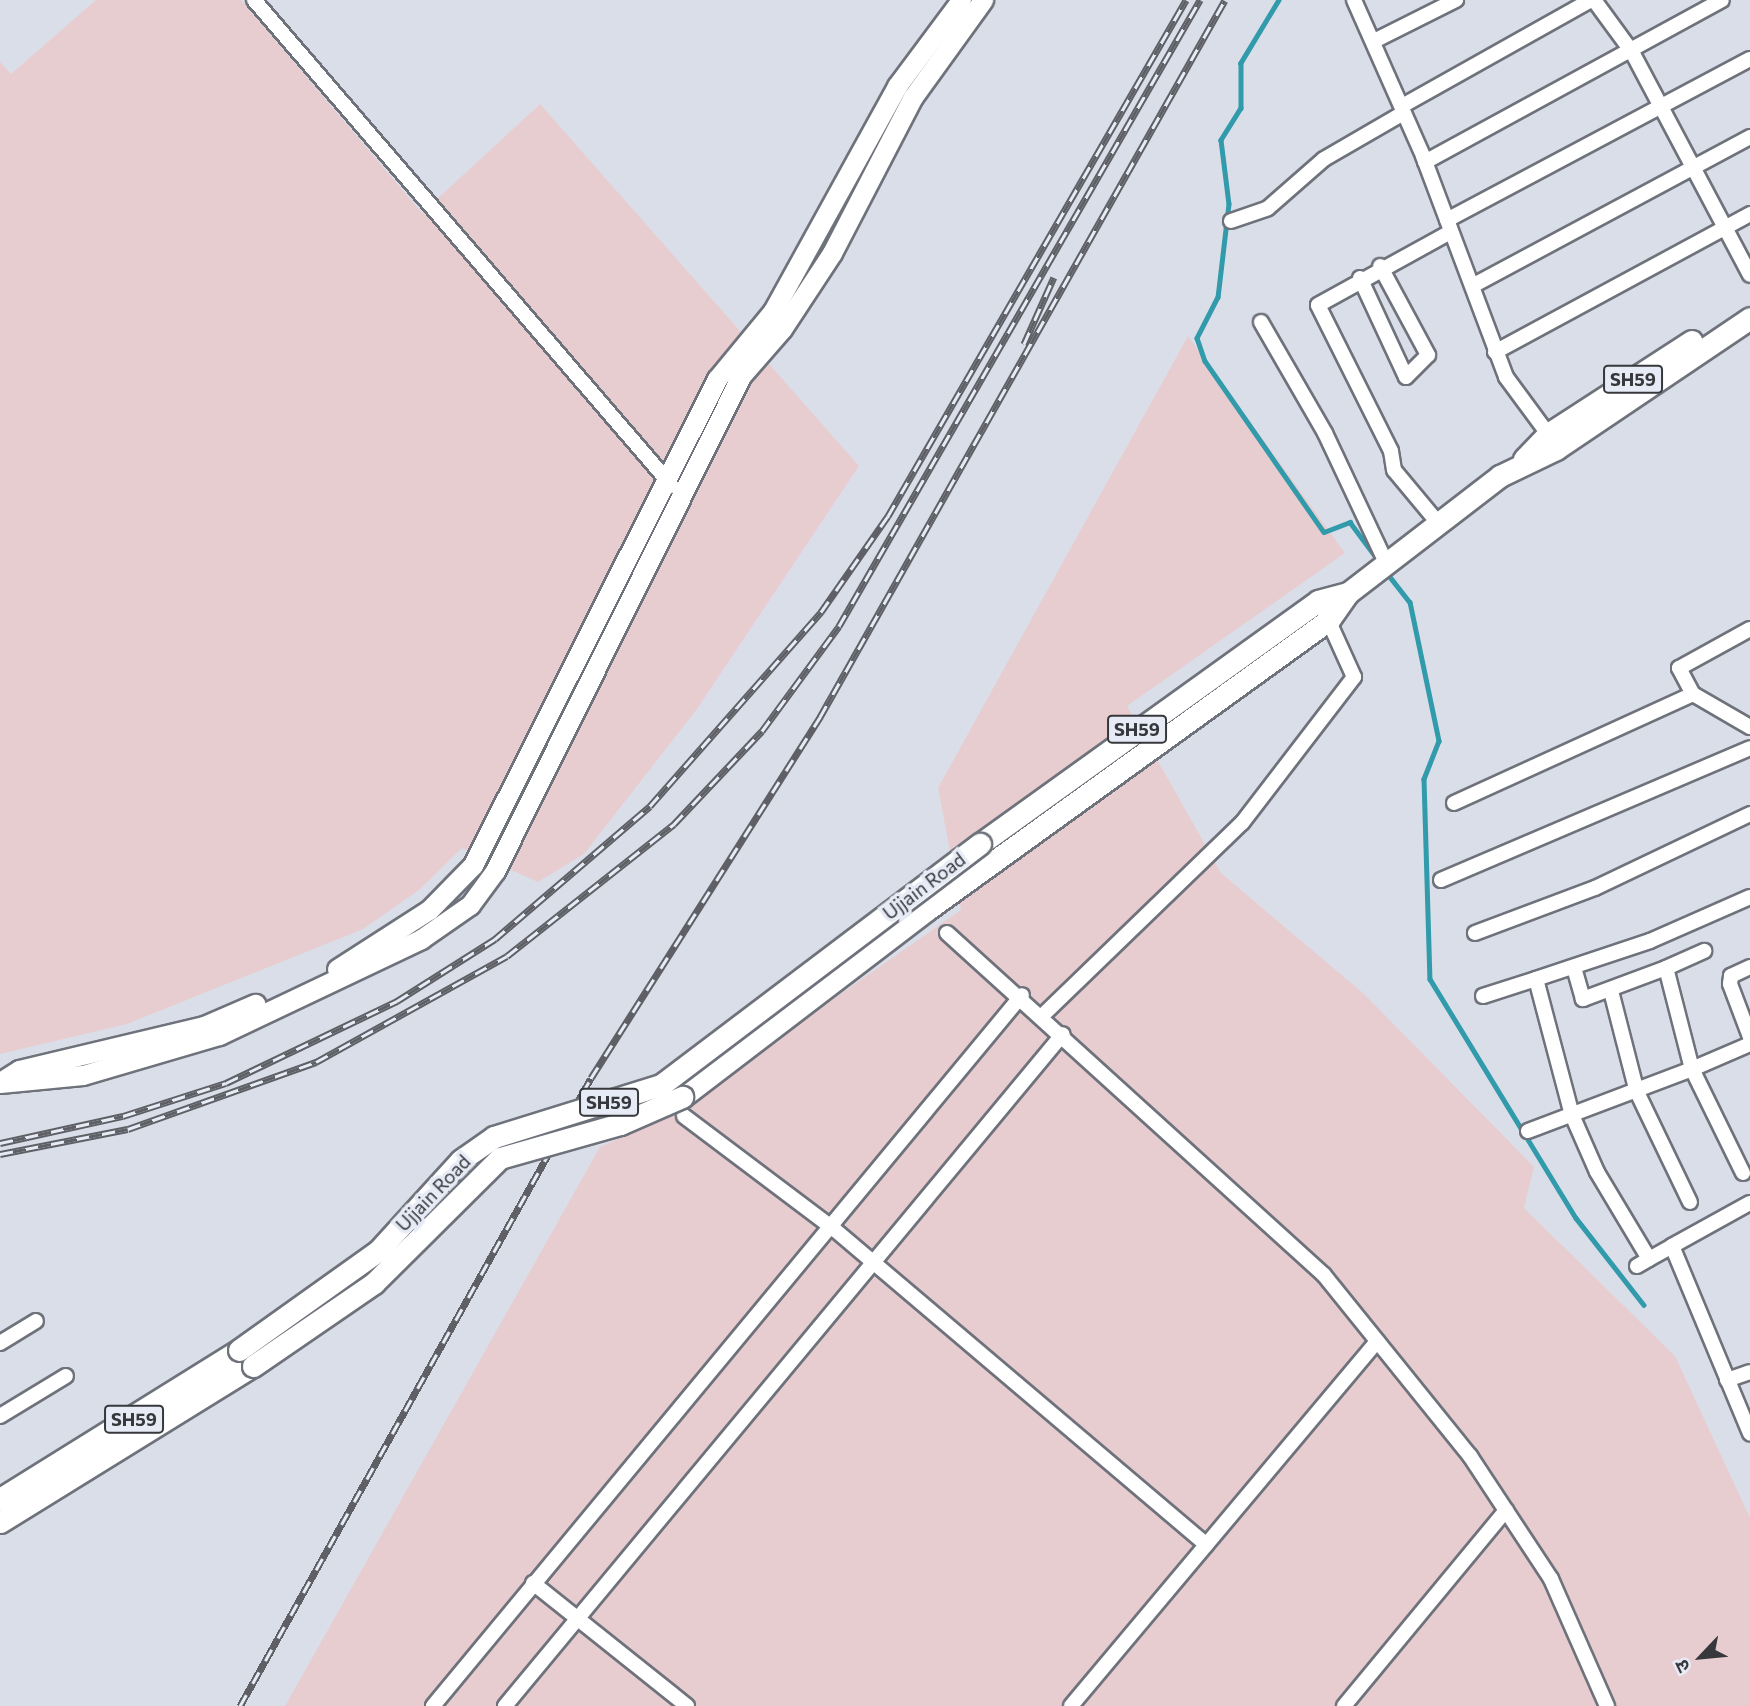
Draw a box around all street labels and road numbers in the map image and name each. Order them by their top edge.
road number: SH59 [1602,365,1664,394]
road number: SH59 [1106,714,1168,744]
street label: Ujjain Road [878,848,970,924]
road number: SH59 [578,1087,640,1116]
street label: Ujjain Road [391,1150,475,1236]
road number: SH59 [102,1404,166,1434]

